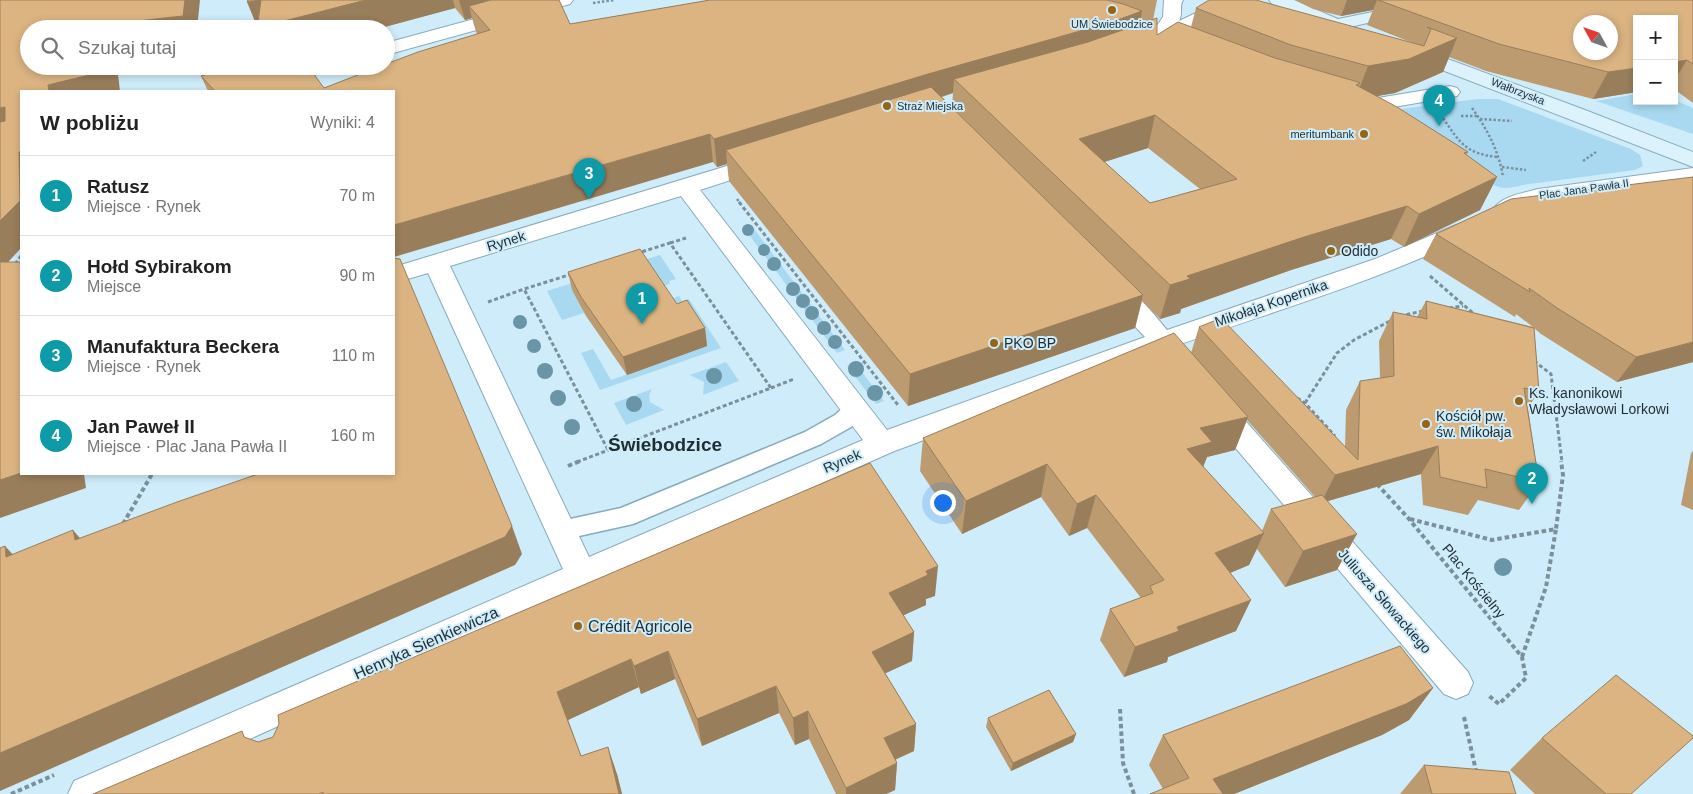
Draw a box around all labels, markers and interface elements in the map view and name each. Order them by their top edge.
marker: UM Świebodzice [1106,4,1118,16]
north arrow [1573,15,1618,60]
map controls [1633,15,1678,105]
button: + [1633,15,1678,60]
place label: UM Świebodzice [1071,18,1153,30]
search box [20,20,395,75]
icon: search [38,34,66,62]
text: Szukaj tutaj [78,37,176,58]
button: − [1633,60,1678,105]
street label: Wałbrzyska [1490,75,1547,107]
pin: 4 [1423,85,1455,126]
marker: Straż Miejska [881,100,893,112]
place label: Straż Miejska [897,100,964,112]
text: W pobliżu [40,111,139,134]
text: Wyniki: 4 [310,114,375,131]
place label: meritumbank [1290,128,1354,140]
marker: meritumbank [1358,128,1370,140]
pin: 3 [573,158,605,199]
text: Ratusz [87,176,149,197]
street label: Plac Jana Pawła II [1538,177,1630,201]
text: 1 [52,187,60,204]
text: 70 m [339,187,375,204]
text: Miejsce · Rynek [87,198,201,215]
street label: Rynek [485,227,528,254]
place label: Odido [1341,243,1379,259]
marker: Odido [1325,245,1337,257]
text: Hołd Sybirakom [87,256,232,277]
text: 2 [52,267,60,284]
text: 90 m [339,267,375,284]
street label: Mikołaja Kopernika [1212,276,1330,330]
text: Miejsce [87,278,141,295]
pin: 1 [626,283,658,324]
place label: PKO BP [1004,335,1056,351]
text: Manufaktura Beckera [87,336,279,357]
marker: PKO BP [988,337,1000,349]
text: 3 [52,347,60,364]
text: 110 m [332,347,375,364]
text: Miejsce · Rynek [87,358,201,375]
place label: Ks. kanonikowi Władysławowi Lorkowi [1529,385,1669,417]
marker: Ks. kanonikowi Władysławowi Lorkowi [1513,395,1525,407]
place label: Kościół pw. św. Mikołaja [1436,408,1512,440]
text: Jan Paweł II [87,416,195,437]
marker: Kościół pw. św. Mikołaja [1420,418,1432,430]
text: 4 [52,427,60,444]
text: 160 m [331,427,375,444]
district label: Świebodzice [608,434,722,455]
text: Miejsce · Plac Jana Pawła II [87,438,287,455]
street label: Rynek [821,445,864,476]
pin: 2 [1516,463,1548,504]
your location [930,490,956,516]
street label: Plac Kościelny [1439,541,1509,621]
street label: Juliusza Słowackiego [1335,546,1435,657]
street label: Henryka Sienkiewicza [351,603,501,683]
place label: Crédit Agricole [588,618,692,635]
marker: Crédit Agricole [572,620,584,632]

